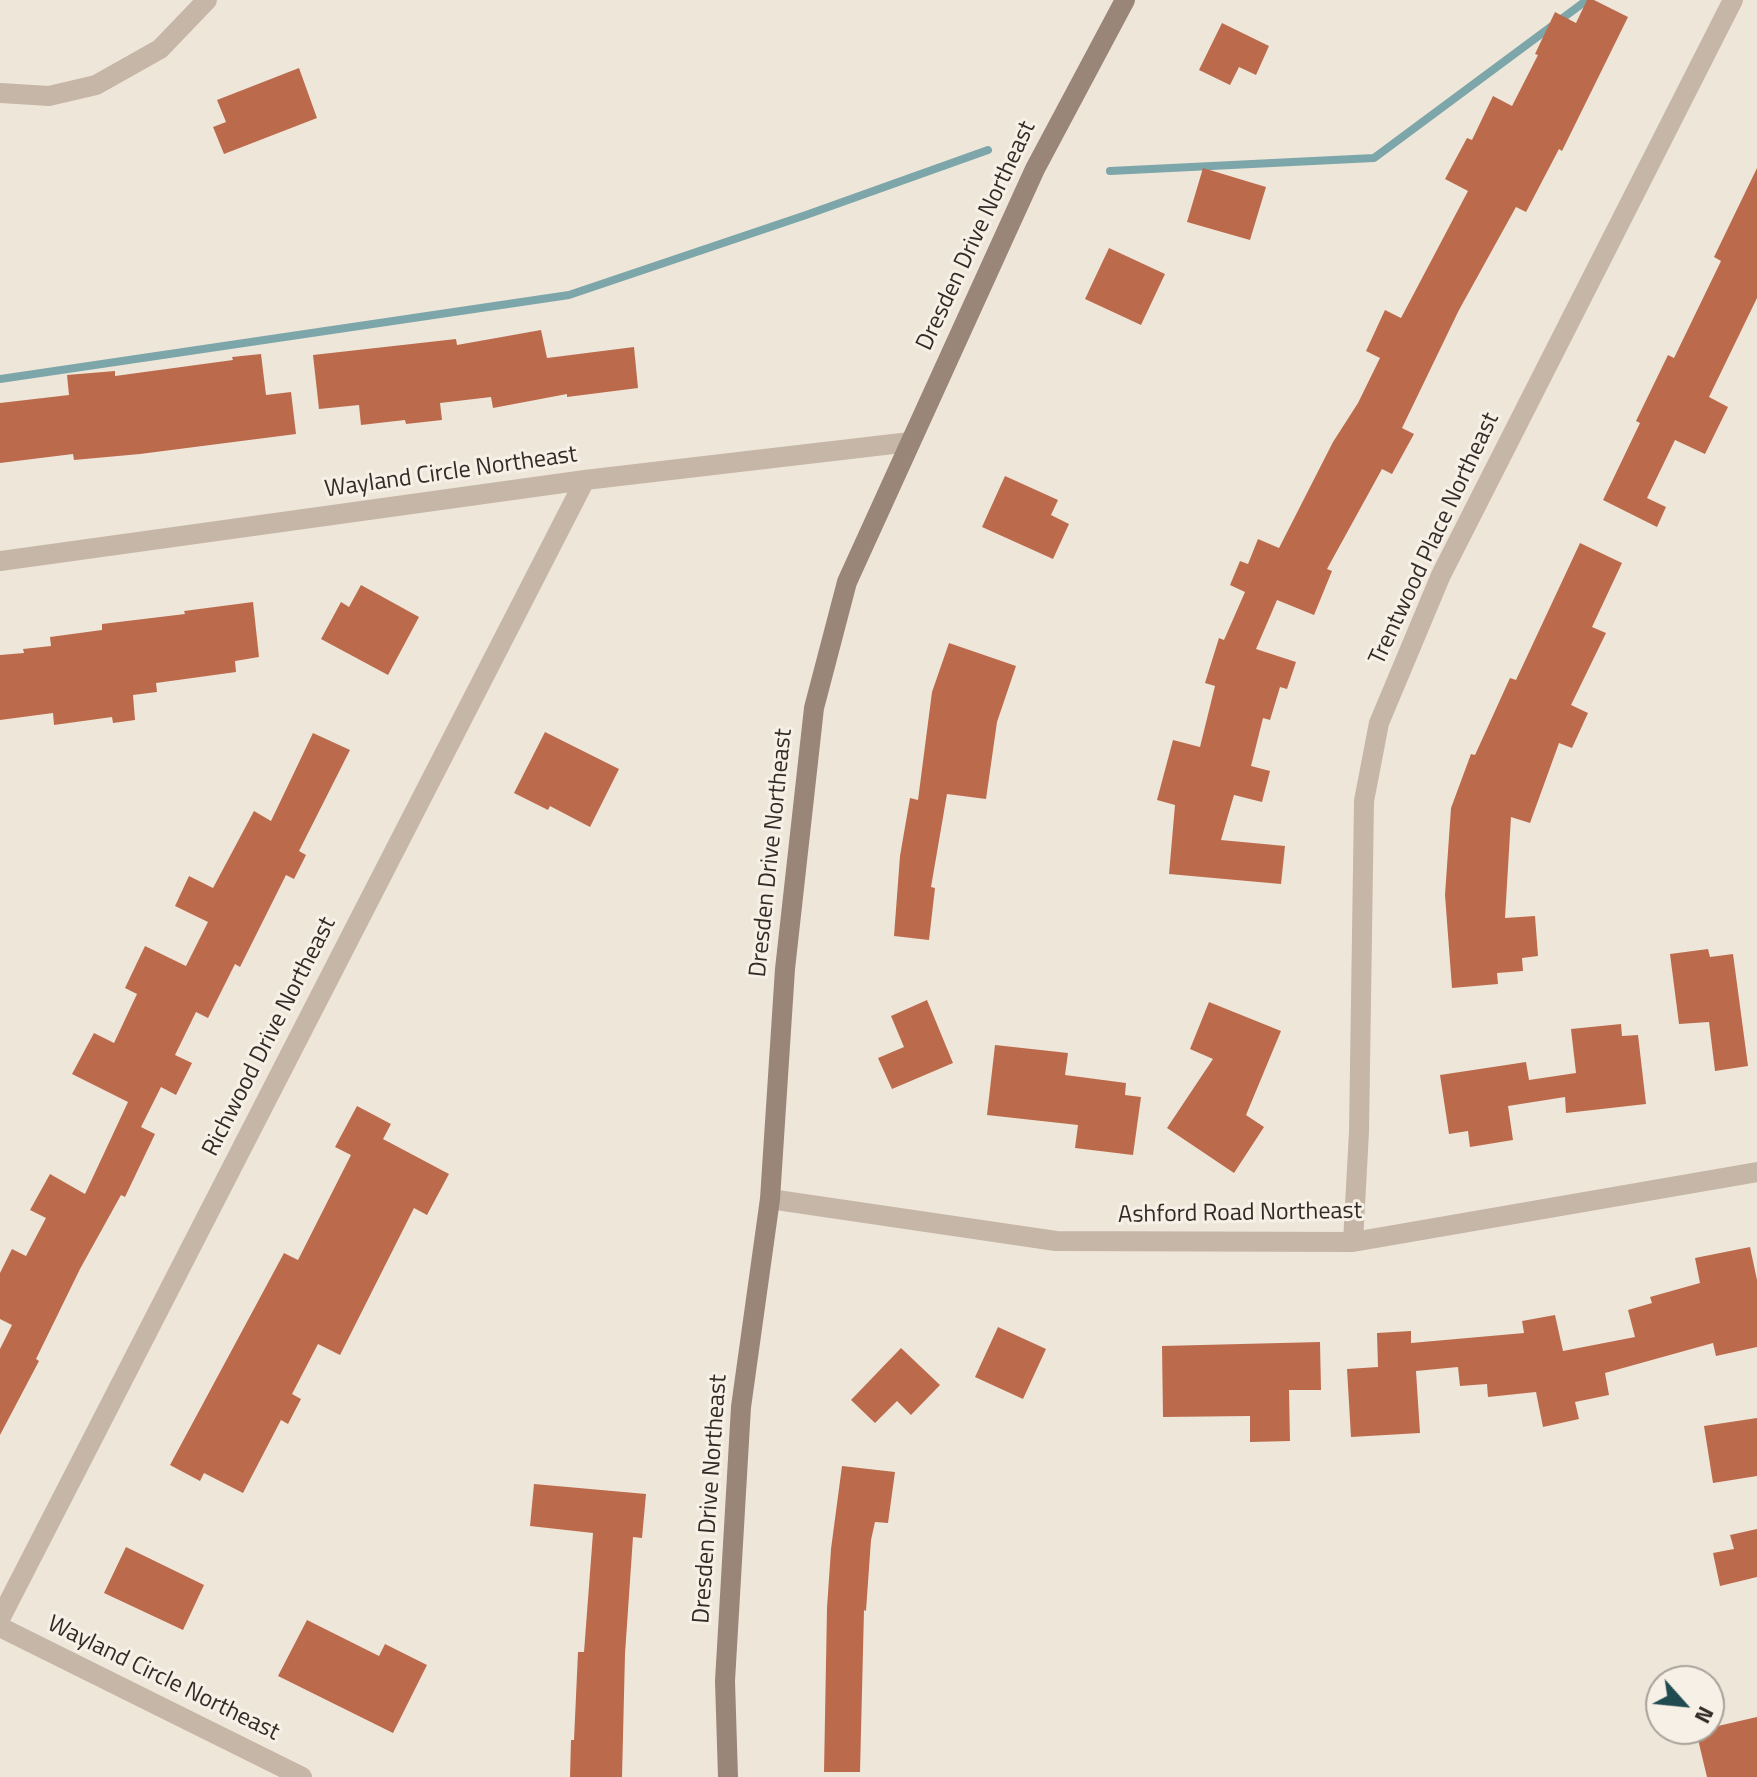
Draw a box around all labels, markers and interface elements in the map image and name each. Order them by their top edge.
street label: Dresden Drive Northeast [911,117,1043,355]
street label: Trentwood Place Northeast [1364,408,1506,670]
street label: Wayland Circle Northeast [323,441,579,505]
street label: Dresden Drive Northeast [745,727,799,979]
street label: Richwood Drive Northeast [197,913,343,1161]
street label: Ashford Road Northeast [1118,1197,1362,1231]
street label: Dresden Drive Northeast [688,1373,734,1625]
street label: Wayland Circle Northeast [42,1610,284,1748]
north arrow [1645,1665,1725,1745]
text: N [1686,1700,1723,1729]

